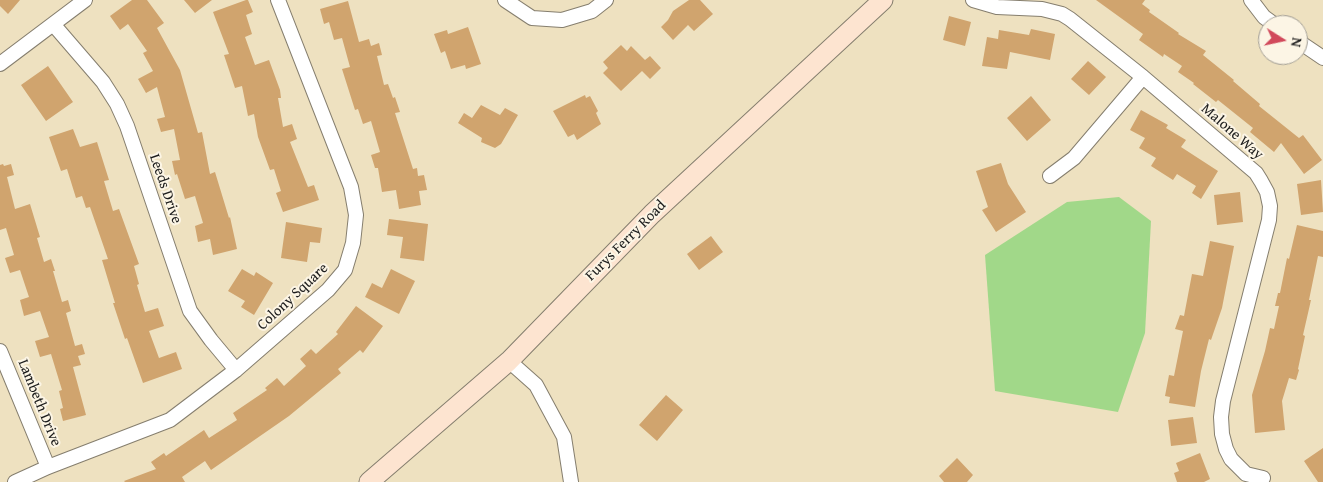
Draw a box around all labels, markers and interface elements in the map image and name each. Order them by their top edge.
north arrow [1258,15,1308,65]
text: N [1286,36,1307,49]
street label: Malone Way [1197,100,1267,164]
street label: Leeds Drive [145,152,185,226]
street label: Furys Ferry Road [582,197,670,285]
street label: Colony Square [254,260,332,334]
street label: Lambeth Drive [13,357,65,449]

